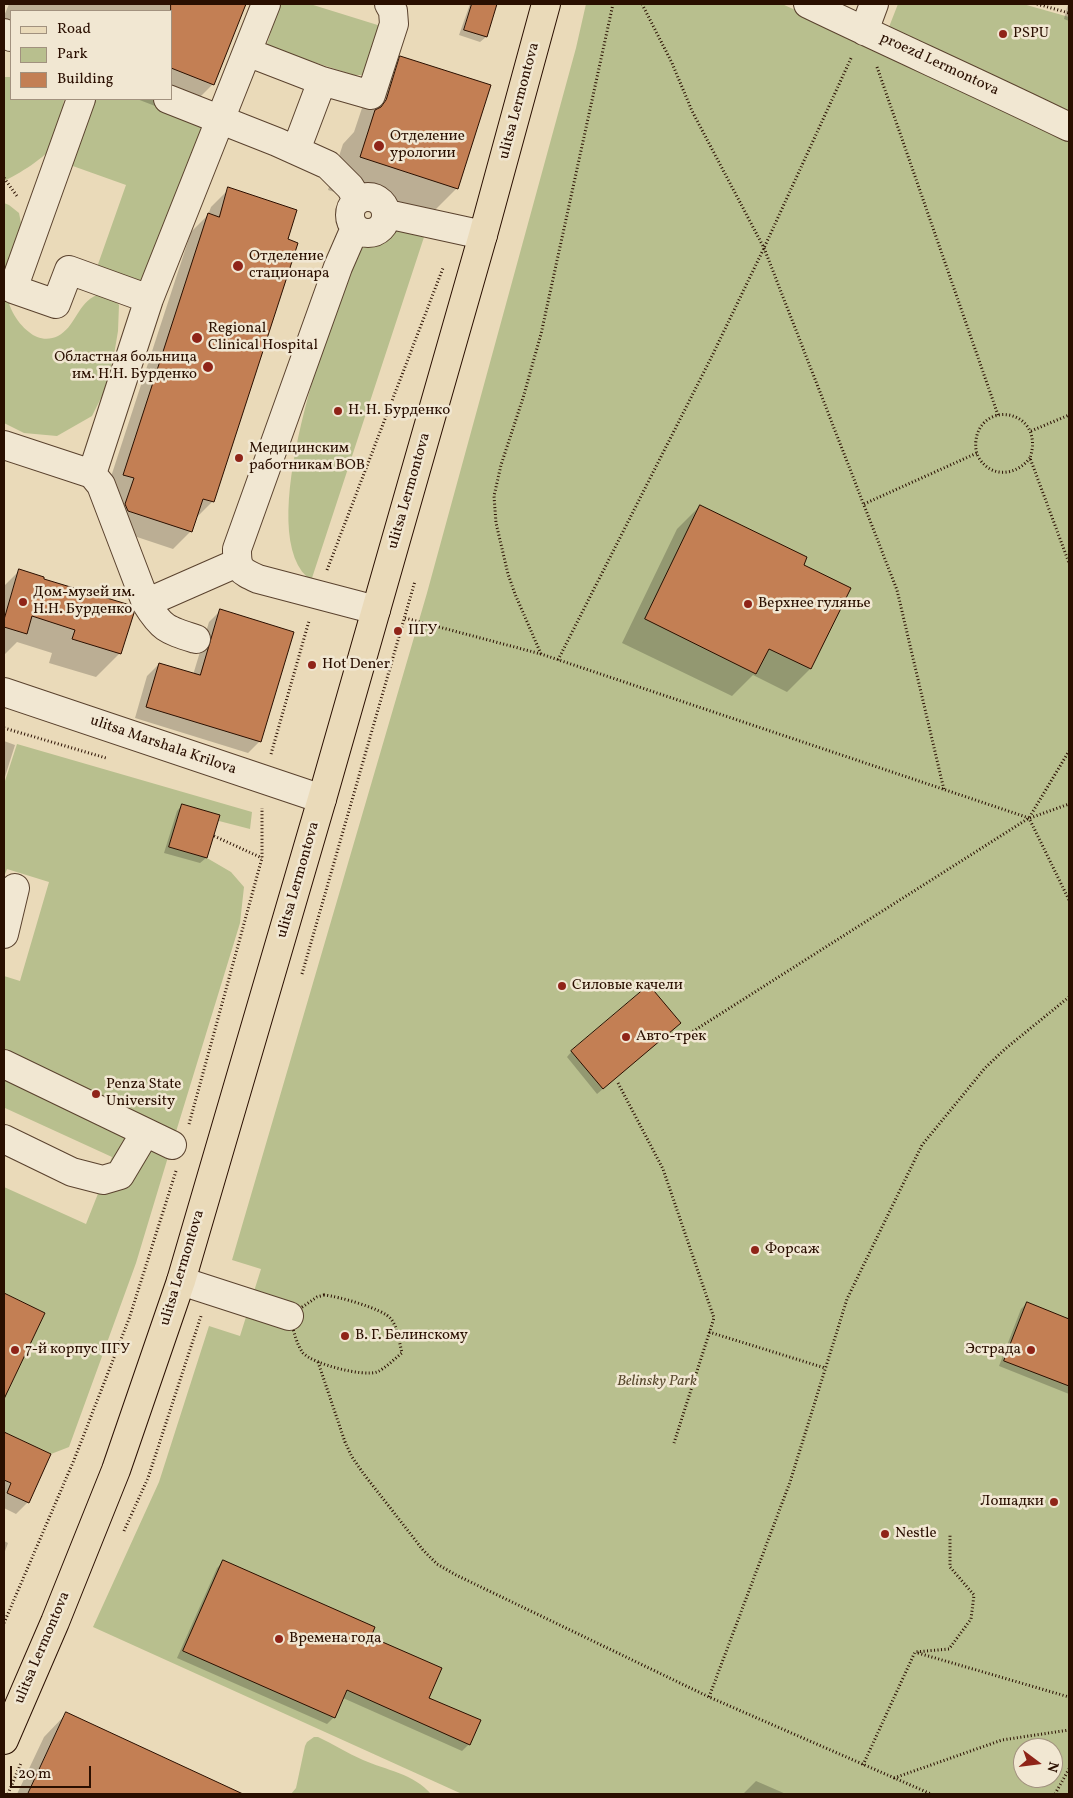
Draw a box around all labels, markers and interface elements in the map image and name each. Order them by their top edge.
legend [10,10,172,100]
text: Road [57,19,91,40]
place label: PSPU [1013,25,1049,43]
marker: PSPU [997,28,1009,40]
street label: proezd Lermontova [877,30,1001,100]
street label: ulitsa Lermontova [496,41,544,161]
text: Park [57,44,88,65]
text: Building [57,69,113,90]
place label: Отделение урологии [390,128,465,163]
marker: Отделение урологии [372,139,386,153]
place label: Отделение стационара [249,248,329,283]
marker: Отделение стационара [231,259,245,273]
place label: Regional Clinical Hospital [208,320,318,355]
marker: Regional Clinical Hospital [190,331,204,345]
place label: Областная больница им. Н.Н. Бурденко [54,349,197,384]
marker: Областная больница им. Н.Н. Бурденко [201,360,215,374]
place label: Н. Н. Бурденко [348,402,450,420]
marker: Н. Н. Бурденко [332,405,344,417]
street label: ulitsa Lermontova [385,431,435,551]
place label: Медицинским работникам ВОВ [249,440,365,475]
marker: Медицинским работникам ВОВ [233,452,245,464]
place label: Дом-музей им. Н.Н. Бурденко [33,584,135,619]
place label: Верхнее гулянье [758,595,871,613]
marker: Дом-музей им. Н.Н. Бурденко [17,596,29,608]
marker: Верхнее гулянье [742,598,754,610]
place label: ПГУ [408,622,437,640]
marker: ПГУ [392,625,404,637]
place label: Hot Dener [322,656,390,674]
marker: Hot Dener [306,659,318,671]
street label: ulitsa Marshala Krilova [87,712,239,780]
street label: ulitsa Lermontova [274,820,324,940]
place label: Силовые качели [572,977,683,995]
marker: Силовые качели [556,980,568,992]
place label: Авто-трек [636,1028,706,1046]
marker: Авто-трек [620,1031,632,1043]
place label: Penza State University [106,1076,181,1111]
marker: Penza State University [90,1088,102,1100]
street label: ulitsa Lermontova [157,1208,209,1328]
place label: Форсаж [765,1241,820,1259]
marker: Форсаж [749,1244,761,1256]
place label: В. Г. Белинскому [355,1327,468,1345]
marker: В. Г. Белинскому [339,1330,351,1342]
place label: 7-й корпус ПГУ [25,1341,130,1359]
place label: Эстрада [965,1341,1021,1359]
marker: 7-й корпус ПГУ [9,1344,21,1356]
marker: Эстрада [1025,1344,1037,1356]
park label: Belinsky Park [617,1373,697,1391]
place label: Лошадки [980,1493,1044,1511]
marker: Лошадки [1048,1496,1060,1508]
place label: Nestle [895,1525,937,1543]
marker: Nestle [879,1528,891,1540]
street label: ulitsa Lermontova [11,1589,75,1707]
place label: Времена года [289,1630,381,1648]
marker: Времена года [273,1633,285,1645]
north arrow [1013,1738,1063,1788]
scale bar [12,1756,94,1788]
text: N [1042,1759,1063,1774]
text: 20 m [18,1764,51,1785]

